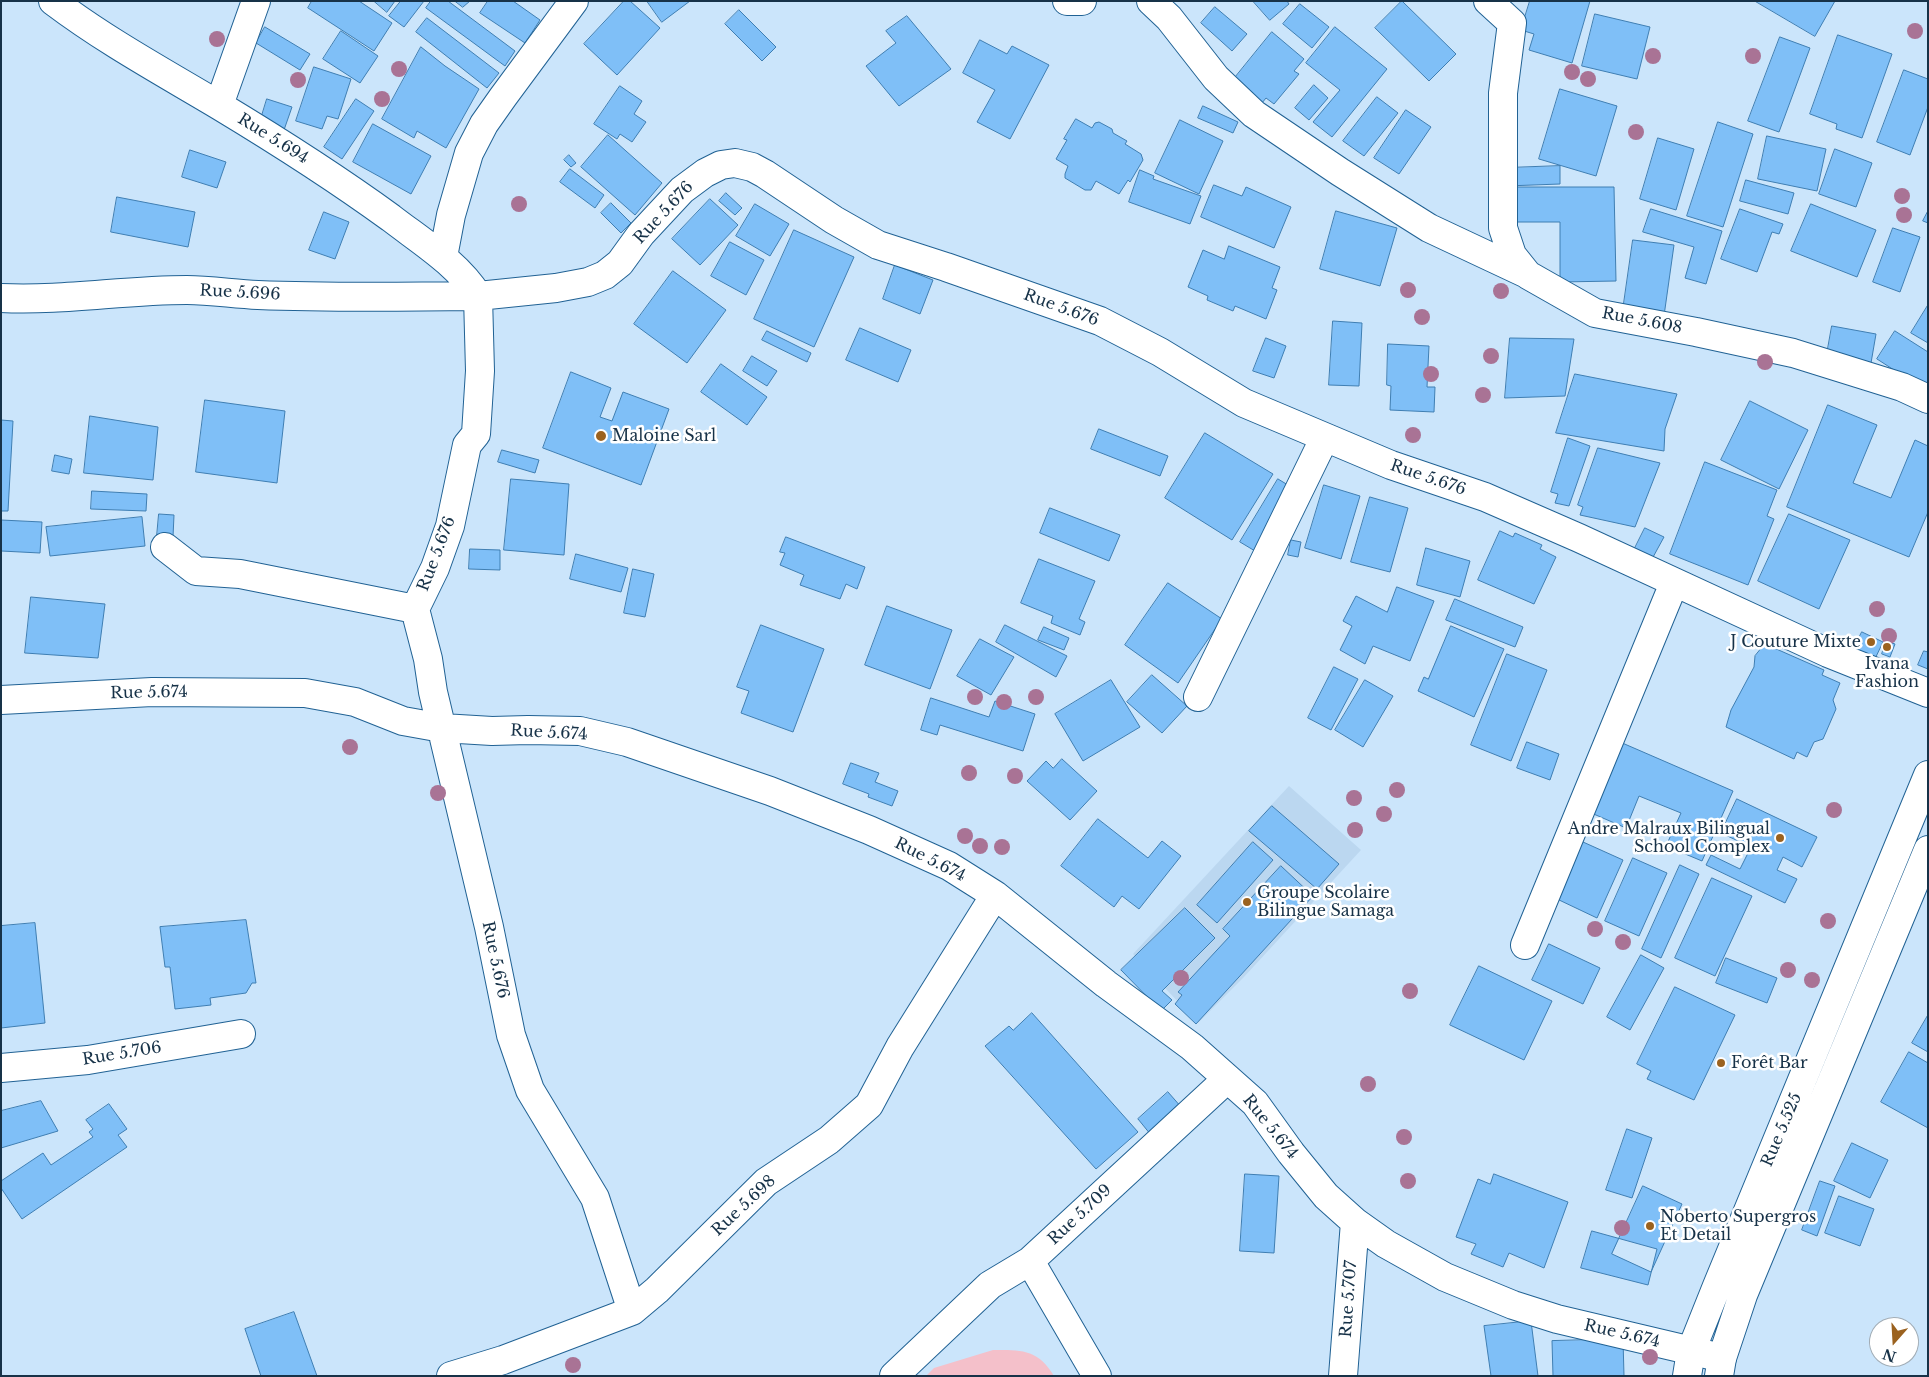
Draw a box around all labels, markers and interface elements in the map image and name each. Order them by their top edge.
street label: Rue 5.694 [234,110,312,168]
street label: Rue 5.676 [630,178,698,248]
street label: Rue 5.696 [199,281,281,305]
street label: Rue 5.676 [1021,286,1101,330]
street label: Rue 5.608 [1600,304,1684,338]
place label: Maloine Sarl [612,426,716,446]
marker: Maloine Sarl [594,429,608,443]
street label: Rue 5.676 [1388,456,1468,500]
street label: Rue 5.676 [414,514,460,594]
place label: J Couture Mixte [1730,632,1861,652]
marker: J Couture Mixte [1865,636,1877,648]
marker: Ivana Fashion [1881,641,1893,653]
place label: Ivana Fashion [1855,654,1919,692]
street label: Rue 5.674 [110,683,188,703]
street label: Rue 5.674 [510,721,588,745]
place label: Andre Malraux Bilingual School Complex [1568,819,1770,857]
marker: Andre Malraux Bilingual School Complex [1774,832,1786,844]
street label: Rue 5.674 [891,834,969,886]
place label: Groupe Scolaire Bilingue Samaga [1257,883,1394,921]
marker: Groupe Scolaire Bilingue Samaga [1241,896,1253,908]
street label: Rue 5.676 [477,920,513,1000]
street label: Rue 5.706 [81,1038,163,1070]
place label: Forêt Bar [1731,1053,1808,1073]
marker: Forêt Bar [1715,1057,1727,1069]
street label: Rue 5.525 [1758,1090,1806,1170]
street label: Rue 5.674 [1238,1091,1302,1163]
street label: Rue 5.698 [708,1172,780,1240]
street label: Rue 5.709 [1044,1181,1116,1249]
place label: Noberto Supergros Et Detail [1660,1207,1816,1245]
marker: Noberto Supergros Et Detail [1644,1220,1656,1232]
street label: Rue 5.707 [1337,1260,1361,1338]
street label: Rue 5.674 [1582,1316,1662,1352]
north arrow [1869,1317,1919,1367]
text: N [1880,1345,1899,1366]

